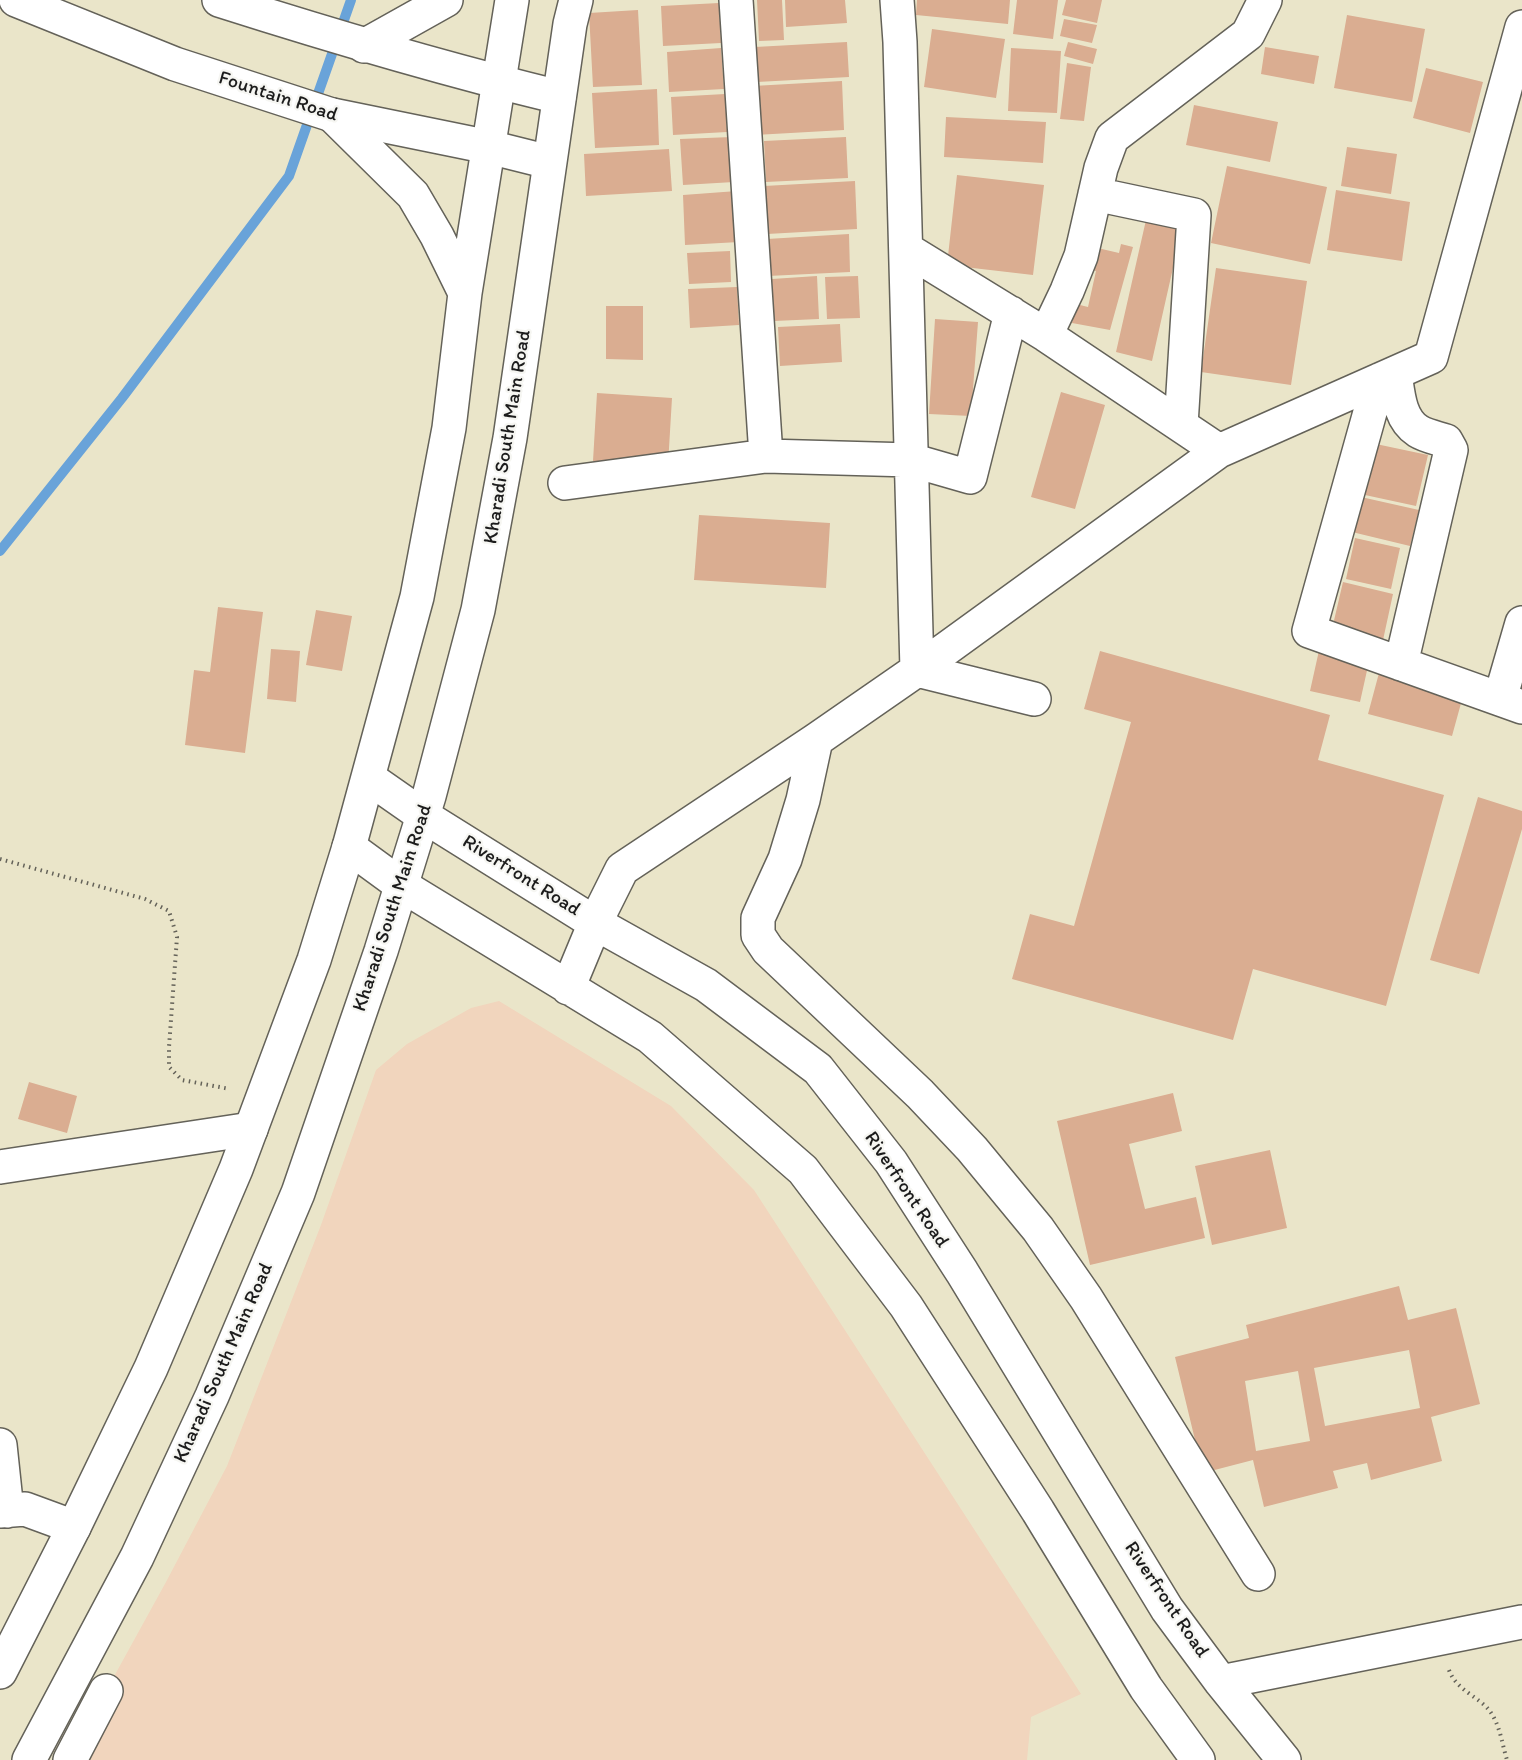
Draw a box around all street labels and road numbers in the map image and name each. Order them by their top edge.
street label: Fountain Road [215,66,341,128]
street label: Kharadi South Main Road [479,328,537,546]
street label: Kharadi South Main Road [348,801,438,1015]
street label: Riverfront Road [457,830,585,922]
street label: Riverfront Road [858,1127,954,1253]
street label: Kharadi South Main Road [169,1259,279,1467]
street label: Riverfront Road [1118,1537,1214,1663]

